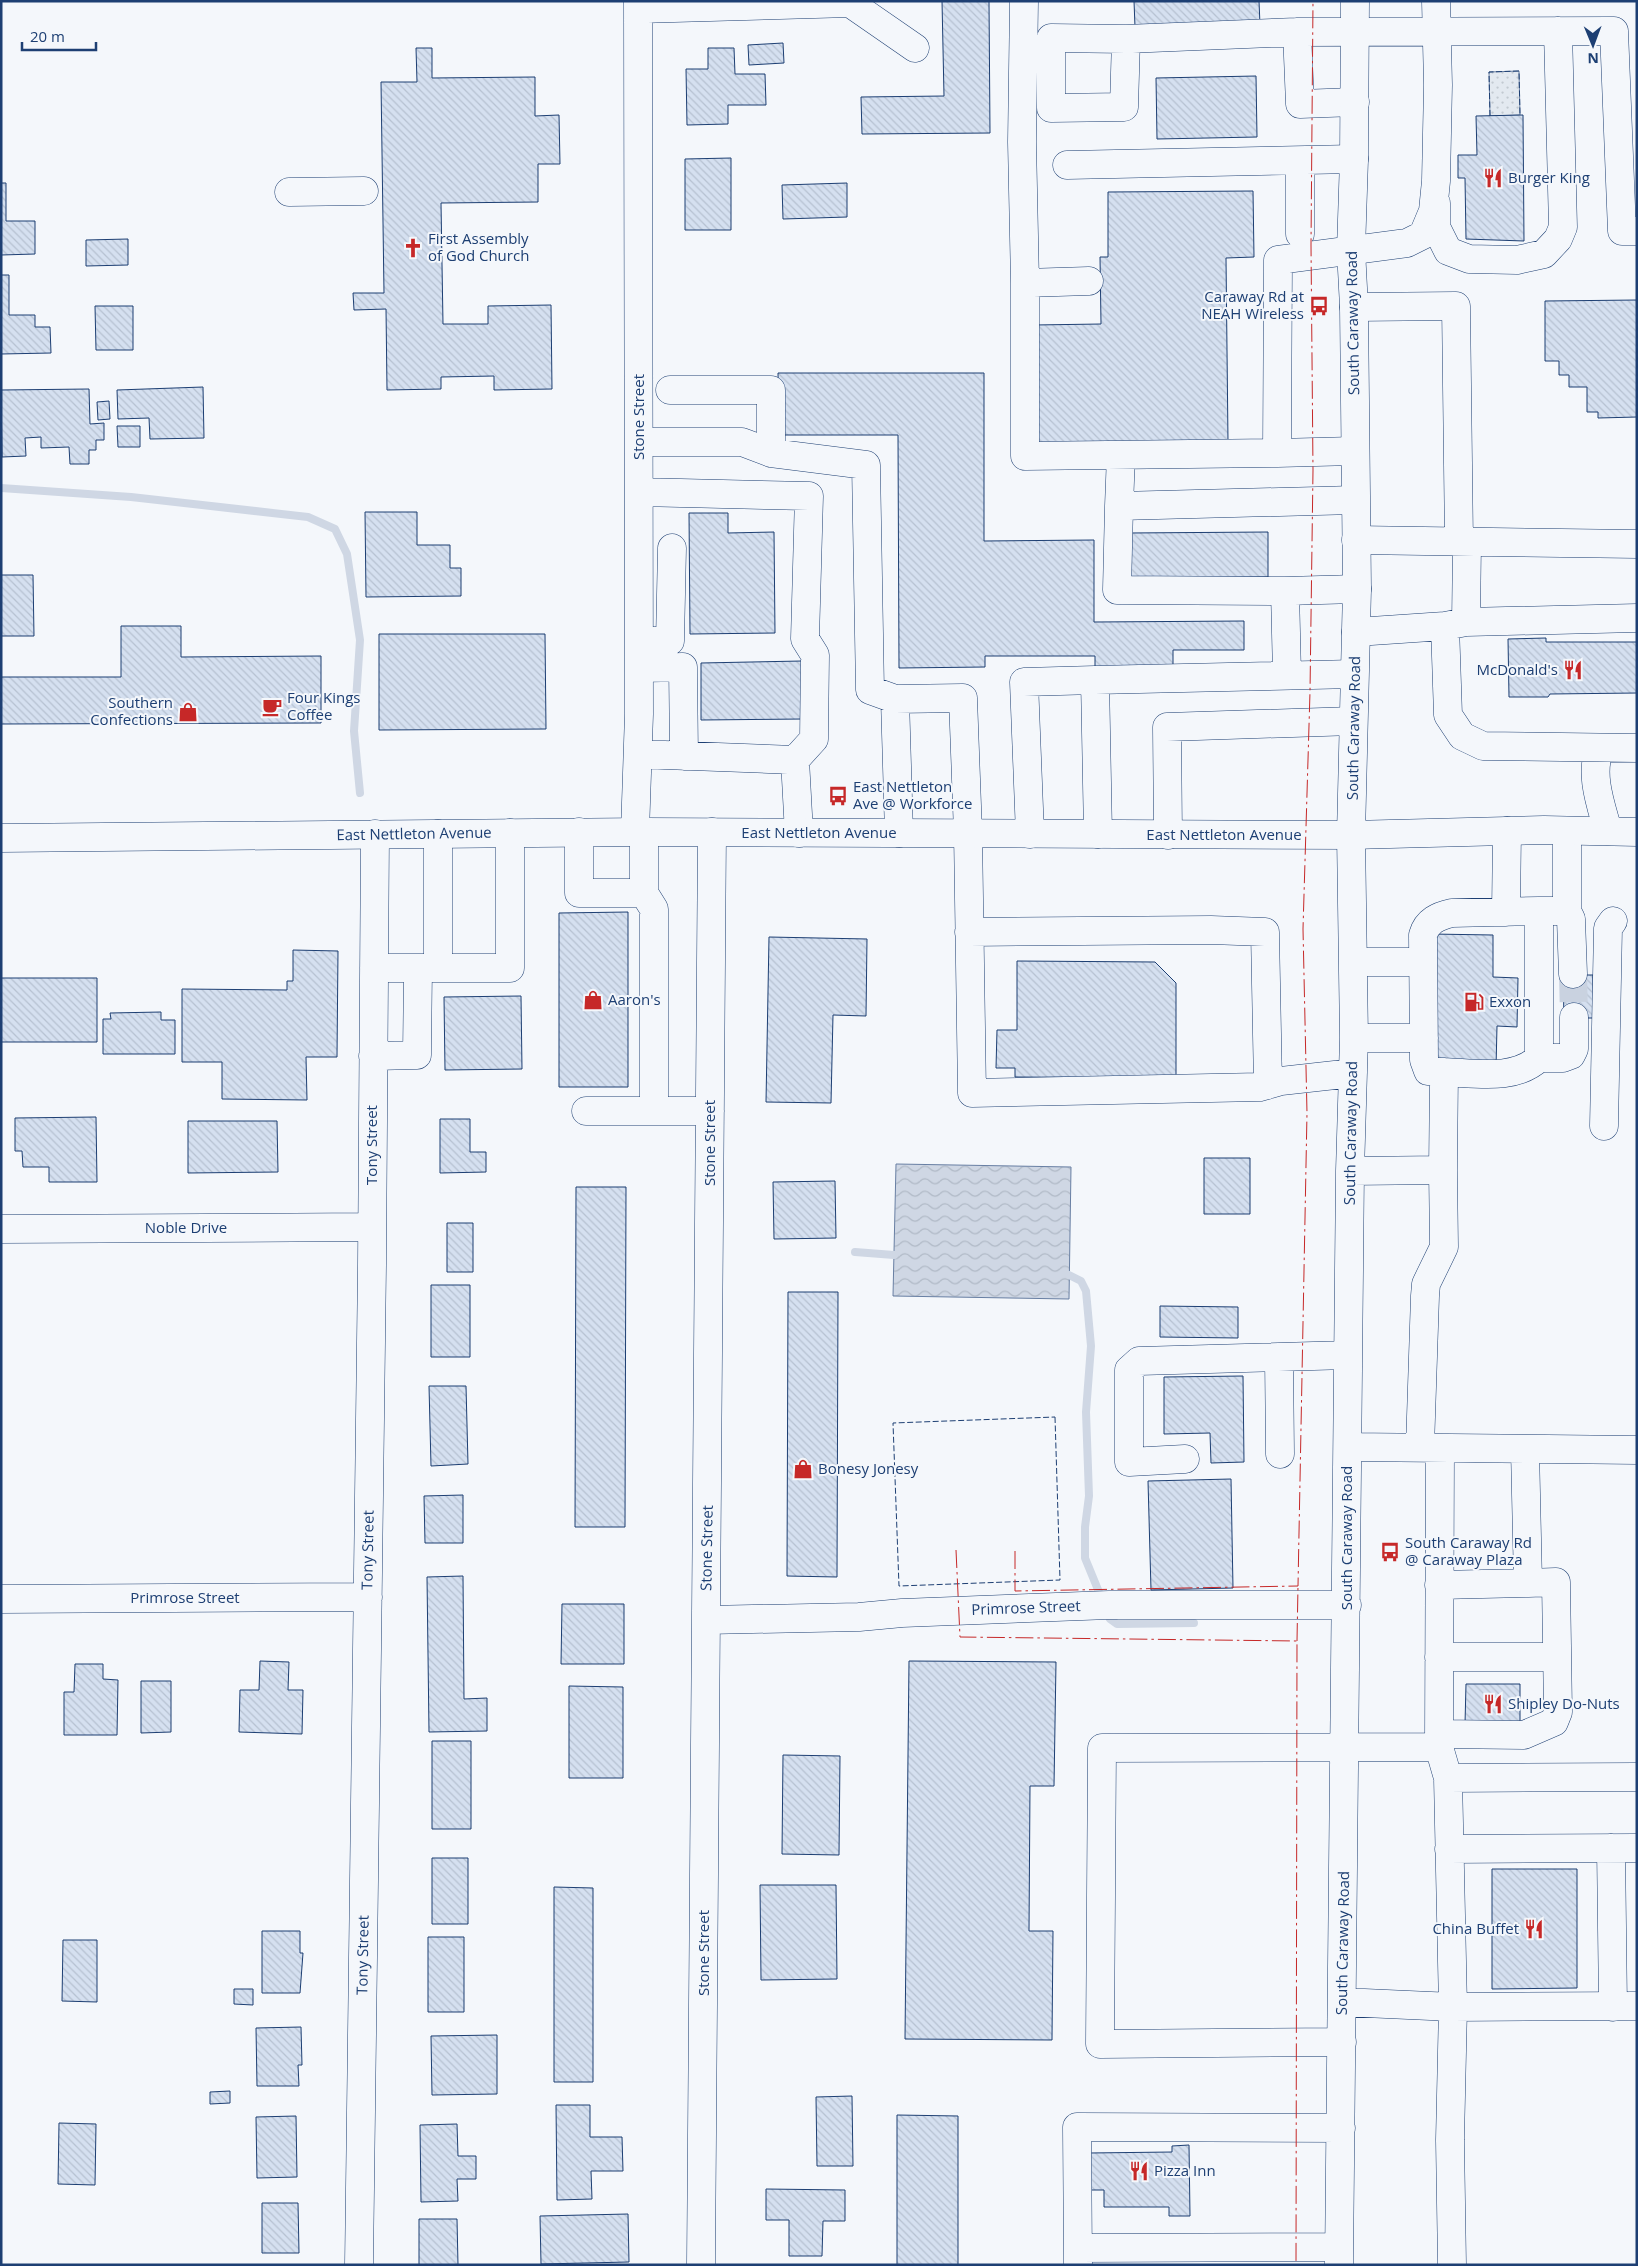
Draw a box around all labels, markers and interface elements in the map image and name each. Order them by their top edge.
scale bar [22,20,96,52]
north arrow [1568,20,1618,70]
text: 20 m [30,26,65,46]
text: N [1587,49,1599,68]
restaurant icon: Burger King [1482,167,1504,189]
place label: Burger King [1508,167,1590,187]
place label: First Assembly of God Church [428,228,529,265]
church icon: First Assembly of God Church [402,237,424,259]
street label: South Caraway Road [1341,251,1363,395]
place label: Caraway Rd at NEAH Wireless [1201,286,1304,323]
bus stop icon: Caraway Rd at NEAH Wireless [1308,295,1330,317]
street label: Stone Street [628,374,648,460]
street label: South Caraway Road [1342,656,1364,800]
place label: McDonald's [1476,659,1558,679]
restaurant icon: McDonald's [1562,659,1584,681]
place label: Four Kings Coffee [287,687,360,724]
place label: Southern Confections [90,692,173,729]
cafe icon: Four Kings Coffee [261,696,283,718]
shop icon: Southern Confections [177,701,199,723]
place label: East Nettleton Ave @ Workforce [853,776,972,813]
bus stop icon: East Nettleton Ave @ Workforce [827,785,849,807]
street label: East Nettleton Avenue [336,822,492,844]
street label: East Nettleton Avenue [741,822,897,842]
street label: East Nettleton Avenue [1146,824,1302,844]
shop icon: Aaron's [582,989,604,1011]
place label: Aaron's [608,989,661,1009]
fuel station icon: Exxon [1463,991,1485,1013]
place label: Exxon [1489,991,1531,1011]
street label: South Caraway Road [1339,1061,1361,1205]
street label: Stone Street [699,1100,719,1186]
street label: Tony Street [361,1105,381,1185]
street label: Noble Drive [145,1217,227,1237]
shop icon: Bonesy Jonesy [792,1458,814,1480]
place label: Bonesy Jonesy [818,1458,919,1478]
street label: South Caraway Road [1336,1466,1356,1610]
street label: Stone Street [695,1505,717,1591]
street label: Tony Street [356,1510,378,1590]
place label: South Caraway Rd @ Caraway Plaza [1405,1532,1532,1569]
bus stop icon: South Caraway Rd @ Caraway Plaza [1379,1541,1401,1563]
street label: Primrose Street [130,1587,240,1607]
street label: Primrose Street [971,1595,1081,1619]
restaurant icon: Shipley Do-Nuts [1482,1693,1504,1715]
place label: Shipley Do-Nuts [1508,1693,1620,1713]
street label: South Caraway Road [1331,1871,1353,2015]
street label: Stone Street [693,1910,713,1996]
street label: Tony Street [351,1915,373,1995]
place label: China Buffet [1432,1918,1519,1938]
restaurant icon: China Buffet [1523,1918,1545,1940]
restaurant icon: Pizza Inn [1128,2160,1150,2182]
place label: Pizza Inn [1154,2160,1216,2180]

